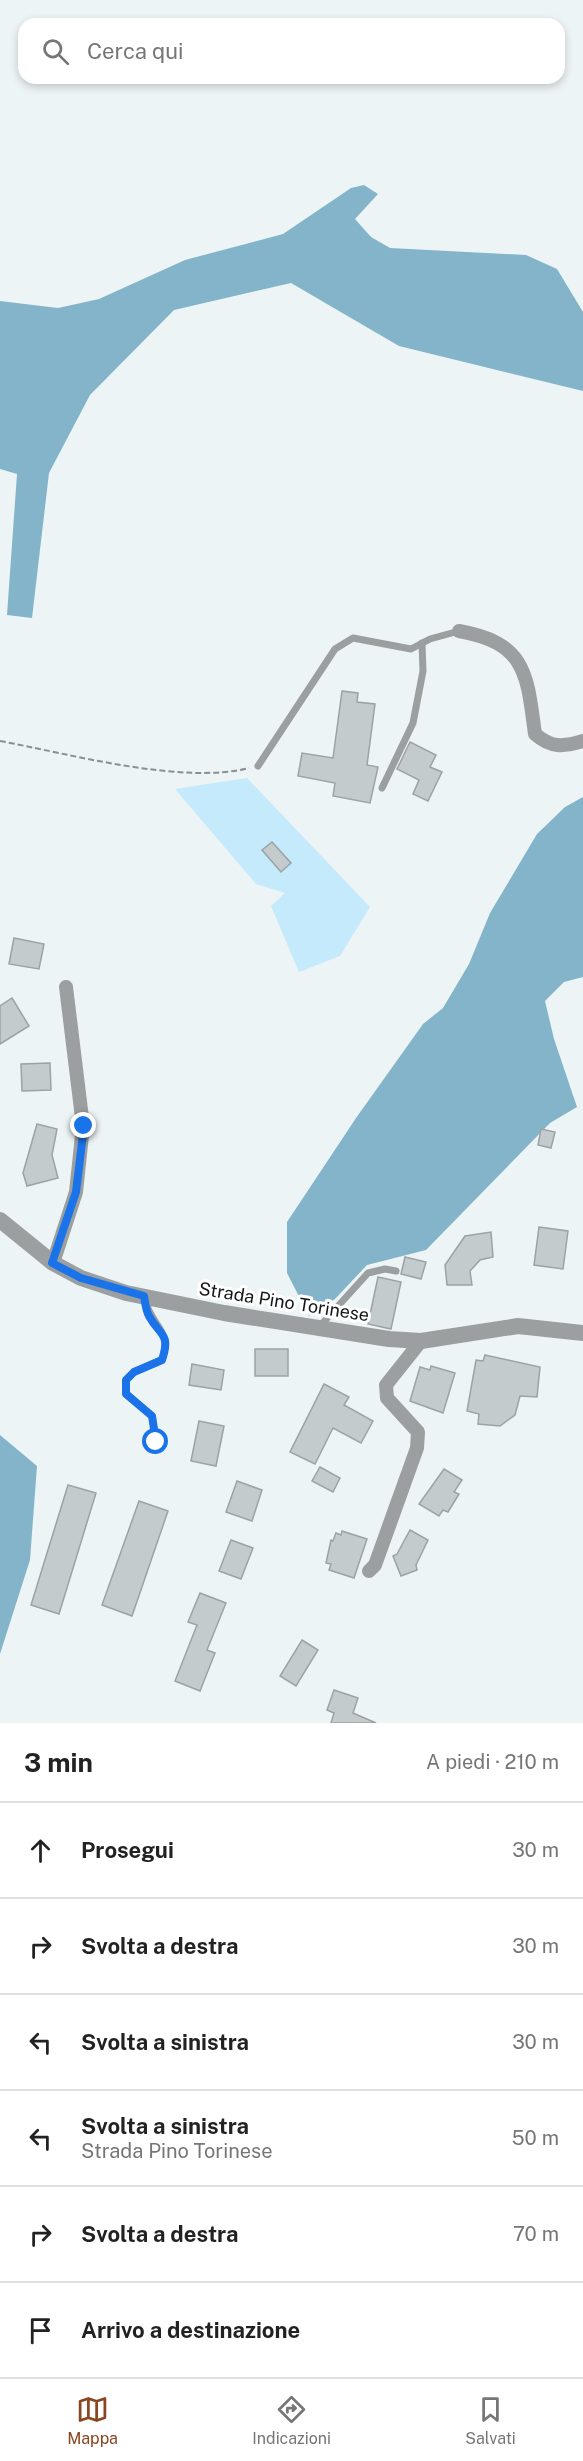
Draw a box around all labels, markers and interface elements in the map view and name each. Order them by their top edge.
search box [18,18,565,84]
icon: search [39,35,72,68]
text: Cerca qui [87,38,184,64]
route end [70,1112,96,1138]
street label: Strada Pino Torinese [197,1278,371,1325]
route start [142,1428,168,1454]
text: 3 min [24,1747,93,1778]
text: A piedi · 210 m [426,1750,559,1774]
icon: ahead [24,1834,57,1867]
text: Prosegui [81,1837,174,1863]
text: 30 m [512,1838,559,1862]
icon: right [24,1930,57,1963]
text: Svolta a destra [81,1933,238,1959]
text: 30 m [512,1934,559,1958]
icon: left [24,2026,57,2059]
text: Svolta a sinistra [81,2029,249,2055]
text: 30 m [512,2030,559,2054]
text: Svolta a sinistra [81,2113,249,2139]
icon: left [24,2122,57,2155]
text: 50 m [512,2126,559,2150]
text: Strada Pino Torinese [81,2139,273,2163]
icon: right [24,2218,57,2251]
text: Svolta a destra [81,2221,238,2247]
text: 70 m [513,2222,559,2246]
icon: arrive [24,2314,57,2347]
text: Arrivo a destinazione [81,2317,300,2343]
tab: Mappa [67,2393,118,2448]
tab: Indicazioni [252,2393,331,2448]
tab: Salvati [465,2393,516,2448]

